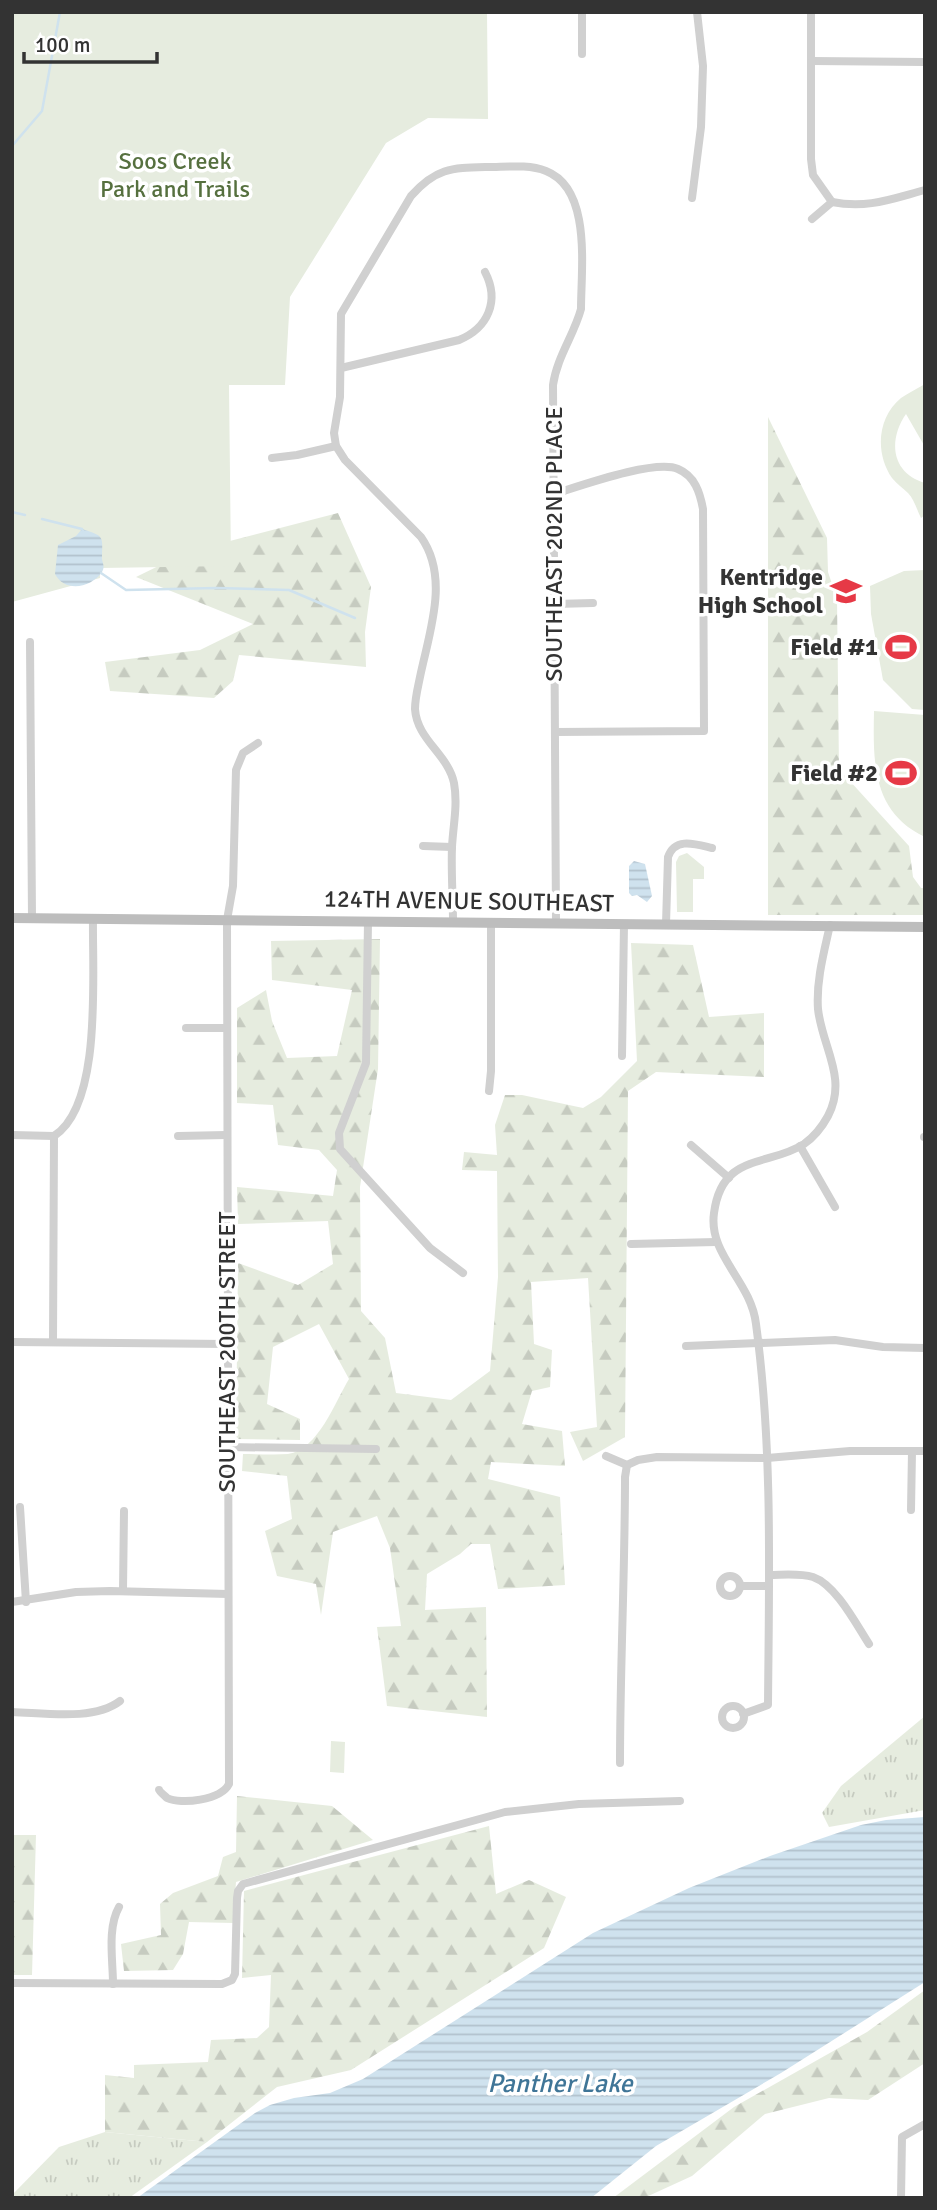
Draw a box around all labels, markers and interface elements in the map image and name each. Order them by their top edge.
scale bar [24,21,158,65]
text: 100 m [35,32,90,58]
park label: Soos Creek Park and Trails [100,146,250,204]
street label: SOUTHEAST 202ND PLACE [539,406,569,682]
place label: Kentridge High School [698,562,823,620]
school or university icon: Kentridge High School [829,574,863,608]
sports icon: Field #1 [884,630,918,664]
place label: Field #1 [790,632,878,662]
sports icon: Field #2 [884,756,918,790]
place label: Field #2 [790,758,878,788]
street label: 124TH AVENUE SOUTHEAST [324,883,614,919]
street label: SOUTHEAST 200TH STREET [212,1211,242,1493]
water label: Panther Lake [487,2068,635,2100]

